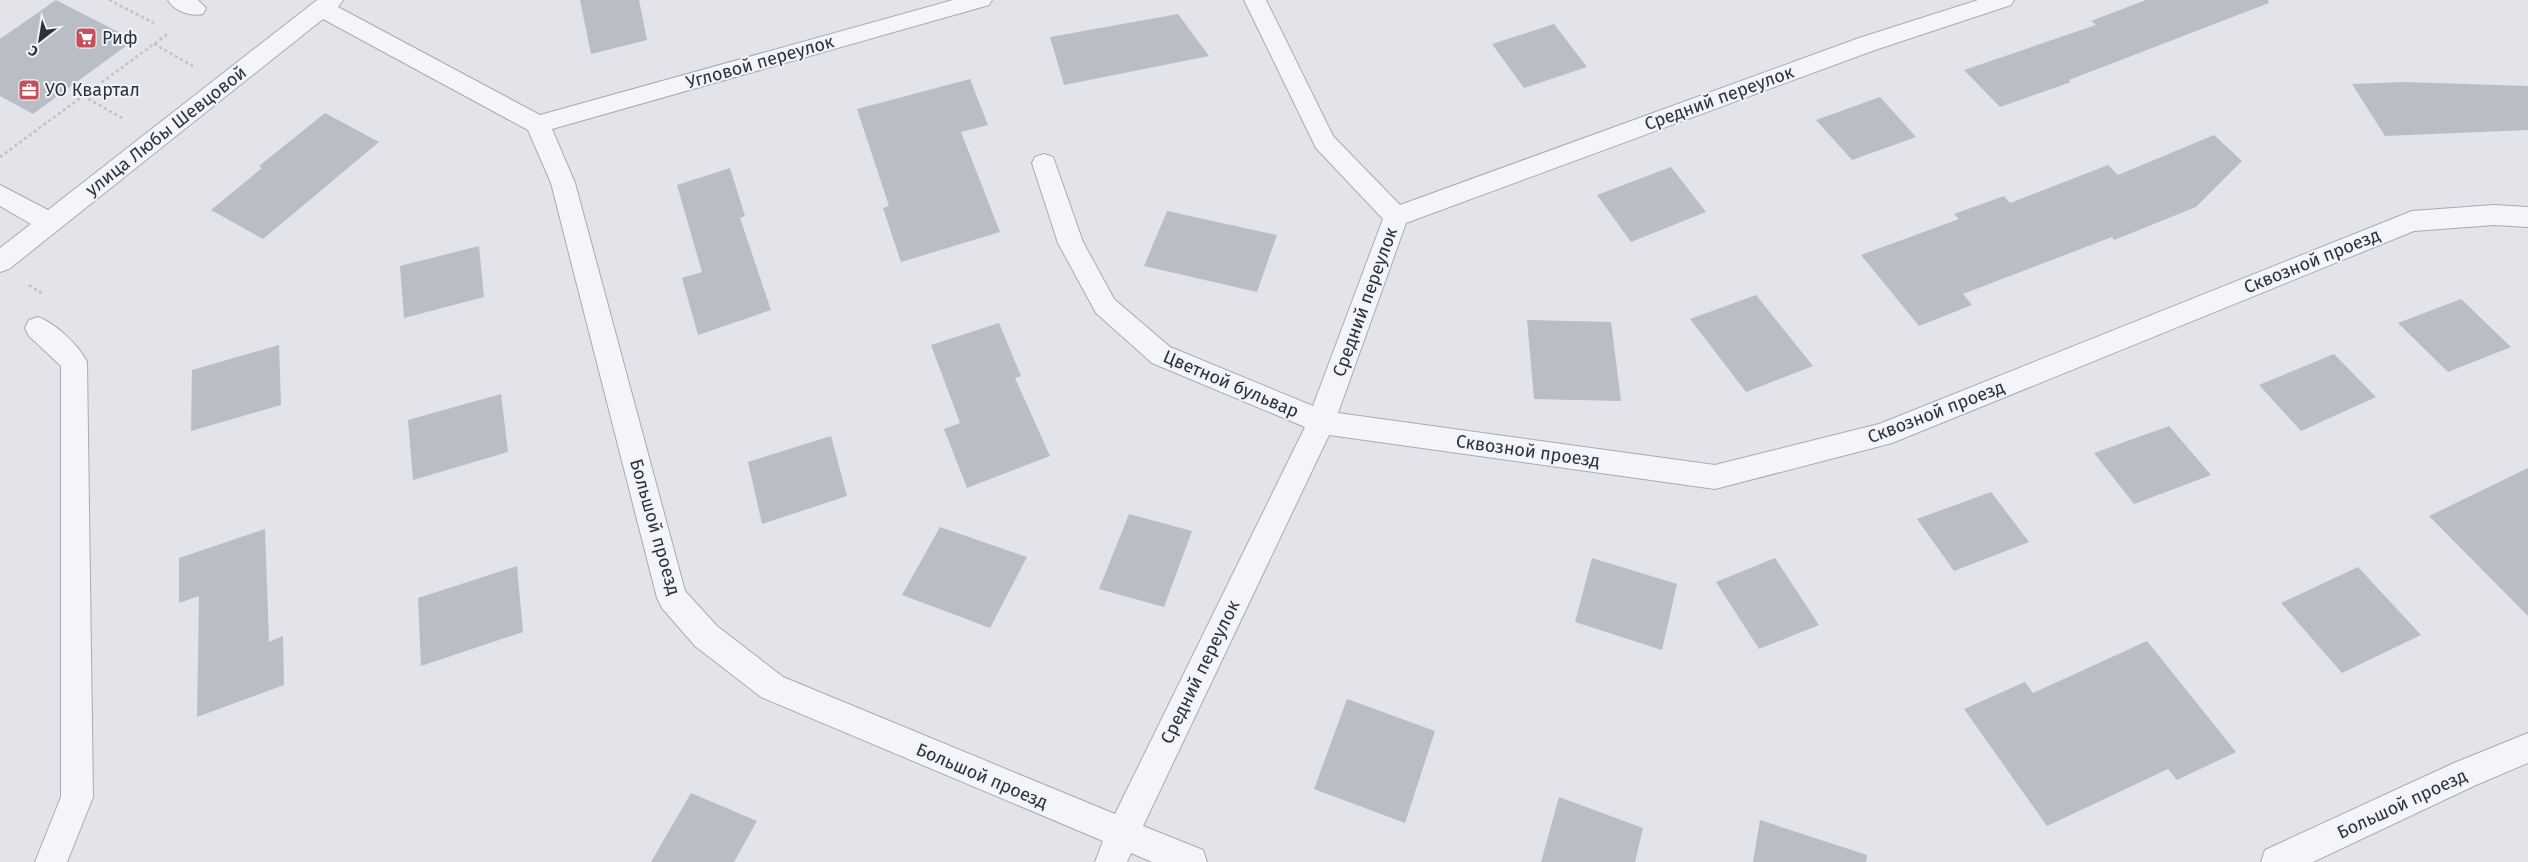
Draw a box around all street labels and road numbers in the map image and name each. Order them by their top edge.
street label: Угловой переулок [684,30,837,94]
street label: улица Любы Шевцовой [81,61,251,201]
street label: Средний переулок [1641,61,1797,135]
street label: Средний переулок [1328,224,1402,380]
street label: Сквозной проезд [2241,224,2383,298]
street label: Цветной бульвар [1160,345,1302,423]
street label: Сквозной проезд [1864,376,2008,448]
street label: Сквозной проезд [1455,430,1601,472]
street label: Большой проезд [625,456,685,598]
street label: Средний переулок [1156,596,1245,747]
street label: Большой проезд [913,738,1051,814]
street label: Большой проезд [2334,764,2470,844]

